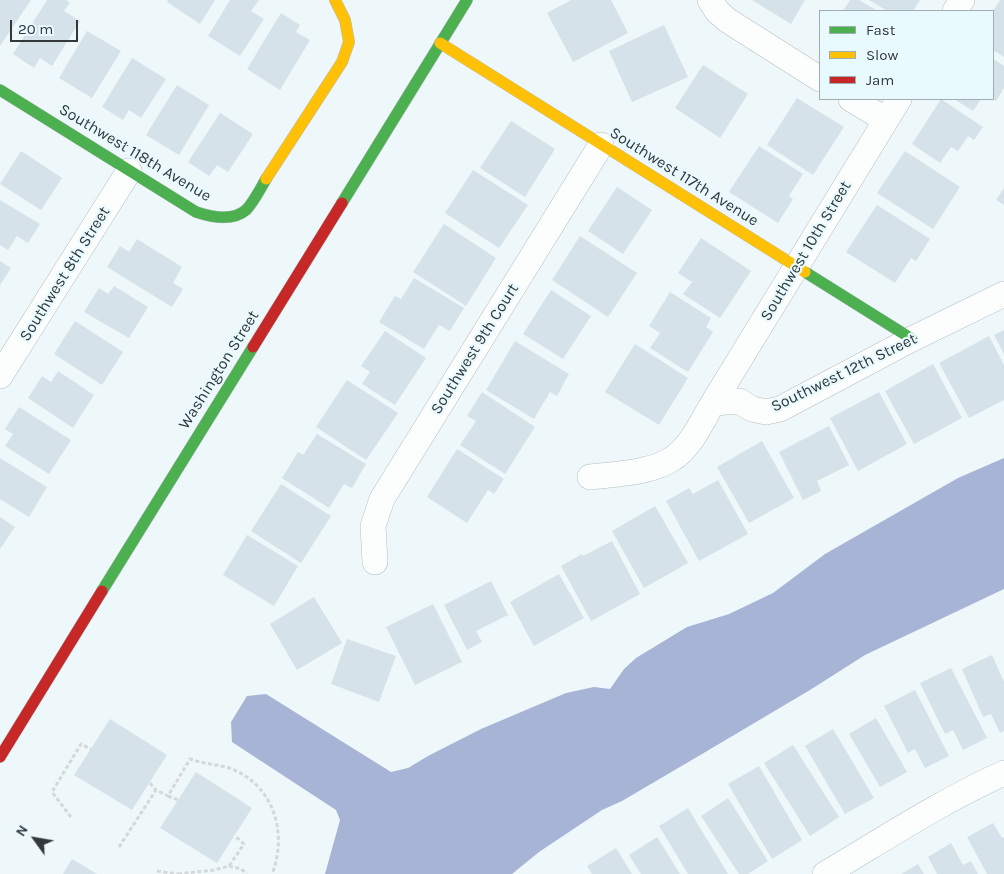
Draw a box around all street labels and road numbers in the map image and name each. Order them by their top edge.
street label: Southwest 118th Avenue [55,100,215,206]
street label: Southwest 117th Avenue [606,123,762,231]
street label: Southwest 10th Street [757,177,855,325]
street label: Southwest 8th Street [16,203,114,345]
street label: Southwest 9th Court [427,280,523,418]
street label: Washington Street [175,307,263,433]
street label: Southwest 12th Street [768,329,920,417]

